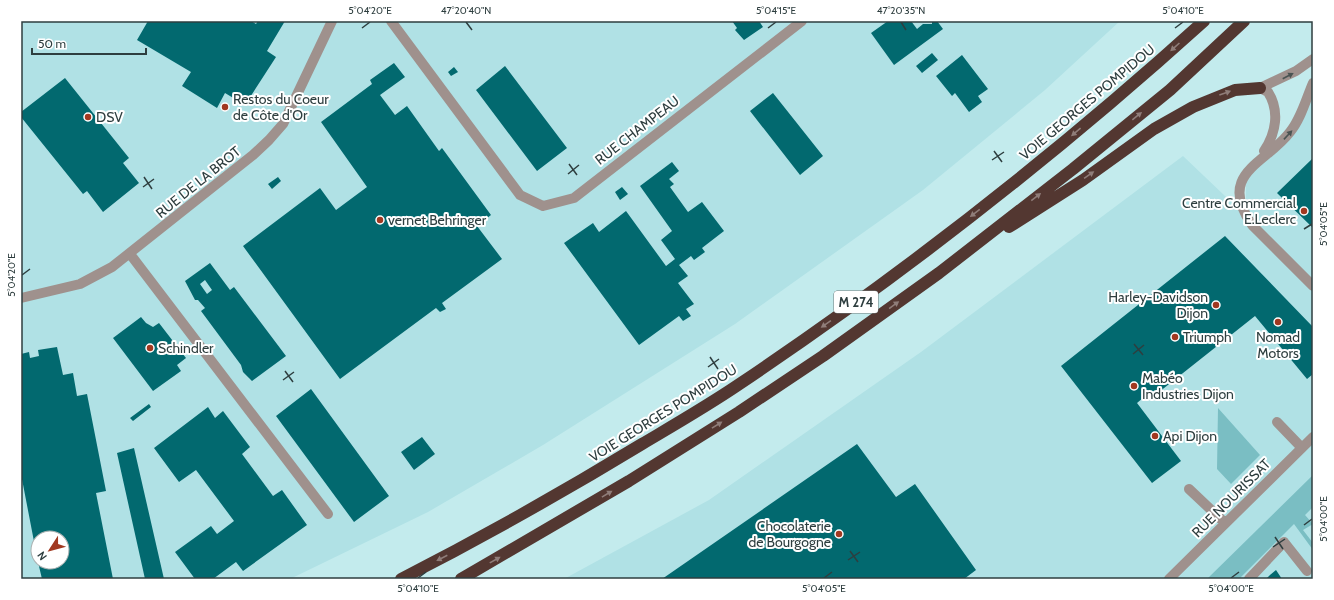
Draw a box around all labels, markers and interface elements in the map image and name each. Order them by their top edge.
text: 5°04'20"E [348,4,392,17]
text: 47°20'40"N [441,4,491,17]
text: 5°04'15"E [756,4,797,17]
text: 47°20'35"N [877,4,925,17]
text: 5°04'10"E [1162,4,1204,17]
scale bar [32,30,146,56]
text: 50 m [38,36,66,51]
street label: VOIE GEORGES POMPIDOU [1016,40,1158,164]
one-way arrow [1170,43,1180,52]
one-way arrow [1282,72,1294,79]
place label: Restos du Coeur de Côte d'Or [233,90,329,124]
one-way arrow [1220,90,1232,96]
street label: RUE CHAMPEAU [591,91,683,169]
marker: Restos du Coeur de Côte d'Or [220,102,230,112]
place label: DSV [96,108,123,126]
one-way arrow [1132,111,1143,120]
marker: DSV [83,112,93,122]
one-way arrow [1071,127,1082,136]
one-way arrow [1283,129,1292,140]
street label: RUE DE LA BROT [152,142,245,222]
one-way arrow [1084,171,1094,179]
one-way arrow [1031,193,1042,202]
place label: Centre Commercial E.Leclerc [1182,194,1297,228]
text: 5°04'05"E [1317,202,1330,246]
marker: Centre Commercial E.Leclerc [1299,206,1309,216]
one-way arrow [969,209,980,217]
place label: vernet Behringer [388,211,487,229]
marker: vernet Behringer [375,215,385,225]
text: 5°04'20"E [5,253,18,297]
place label: Harley-Davidson Dijon [1108,288,1208,322]
road number: M 274 [834,291,878,313]
marker: Harley-Davidson Dijon [1211,300,1221,310]
one-way arrow [889,301,899,309]
marker: Nomad Motors [1273,317,1283,327]
one-way arrow [821,320,831,328]
place label: Triumph [1183,328,1232,346]
place label: Nomad Motors [1256,328,1300,362]
marker: Triumph [1170,332,1180,342]
place label: Schindler [158,339,214,357]
marker: Schindler [145,343,155,353]
street label: VOIE GEORGES POMPIDOU [586,360,740,466]
place label: Mabéo Industries Dijon [1142,369,1234,403]
marker: Mabéo Industries Dijon [1129,381,1139,391]
one-way arrow [711,422,723,429]
place label: Api Dijon [1163,427,1217,445]
marker: Api Dijon [1150,431,1160,441]
street label: RUE NOURISSAT [1188,455,1274,541]
one-way arrow [602,490,612,498]
text: 5°04'00"E [1317,496,1330,542]
place label: Chocolaterie de Bourgogne [749,517,831,551]
marker: Chocolaterie de Bourgogne [834,529,844,539]
north arrow [30,530,70,570]
text: N [34,549,50,563]
one-way arrow [436,555,448,561]
one-way arrow [489,556,500,563]
text: 5°04'10"E [397,582,439,595]
text: 5°04'05"E [802,582,846,595]
text: 5°04'00"E [1208,582,1254,595]

